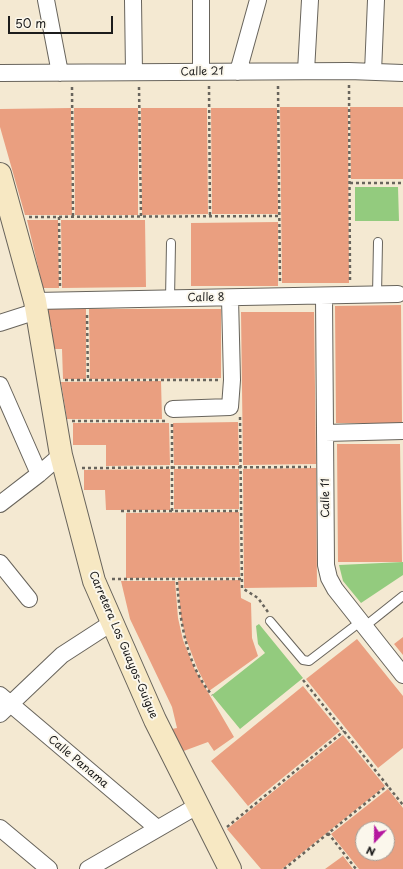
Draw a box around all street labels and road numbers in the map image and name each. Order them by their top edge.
street label: Calle 21 [180,65,224,79]
street label: Calle 8 [187,291,225,305]
street label: Calle 11 [319,478,333,518]
street label: Carretera Los Guayos-Guigue [86,569,160,721]
street label: Calle Panama [45,733,111,791]

